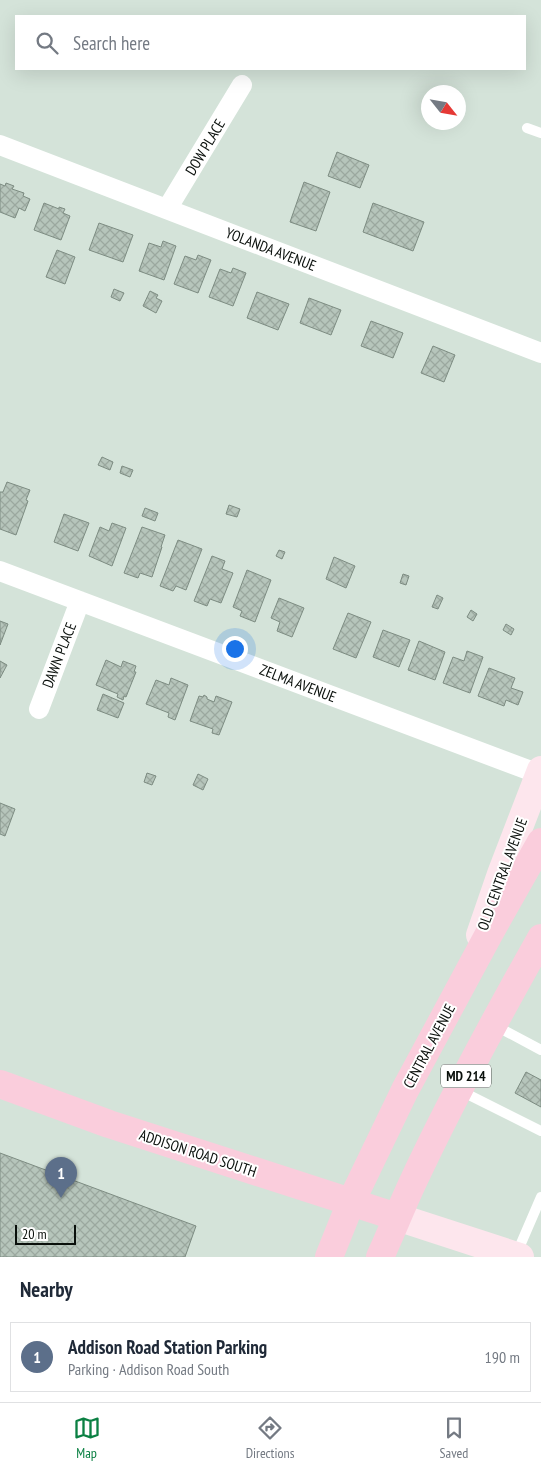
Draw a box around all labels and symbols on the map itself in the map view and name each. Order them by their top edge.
north arrow [421,85,466,130]
street label: DOW PLACE [181,116,229,178]
street label: YOLANDA AVENUE [223,223,319,275]
street label: DAWN PLACE [38,619,80,691]
your location [222,636,248,662]
street label: ZELMA AVENUE [257,660,339,706]
street label: OLD CENTRAL AVENUE [473,815,531,933]
street label: CENTRAL AVENUE [399,1001,459,1091]
road number: MD 214 [441,1064,491,1088]
street label: ADDISON ROAD SOUTH [137,1125,259,1181]
pin: 1 [45,1157,77,1198]
scale bar [15,1222,76,1245]

